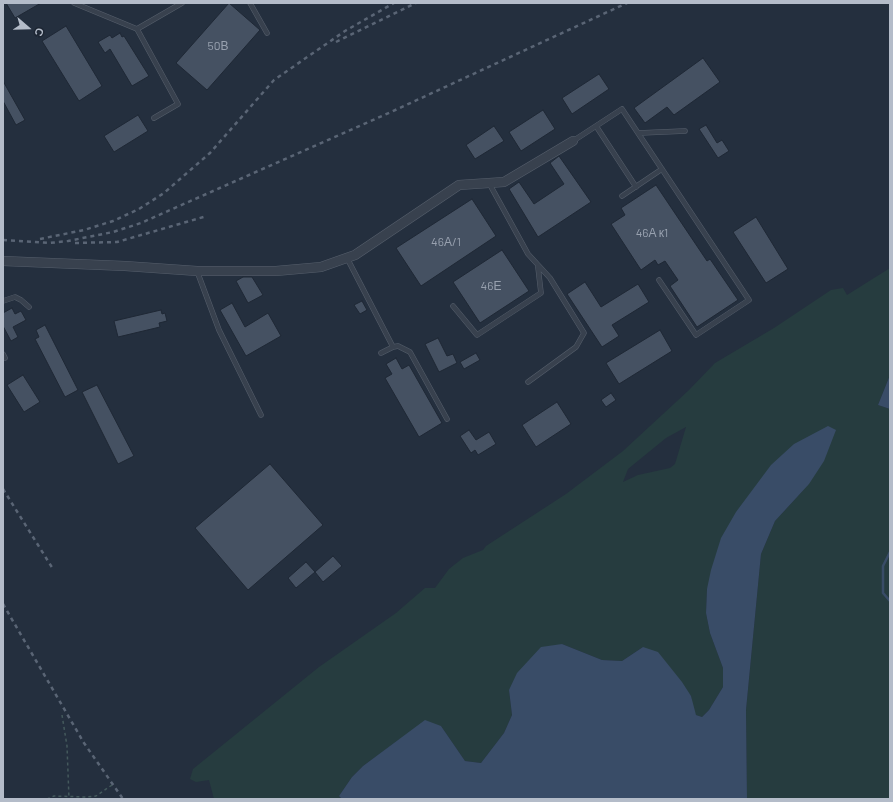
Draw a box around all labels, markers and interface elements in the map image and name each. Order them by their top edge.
north arrow [8,8,48,48]
text: С [32,26,47,38]
house number: 50В [208,39,228,53]
house number: 46А к1 [636,226,668,240]
house number: 46А/1 [431,235,461,249]
house number: 46Е [481,279,501,293]

